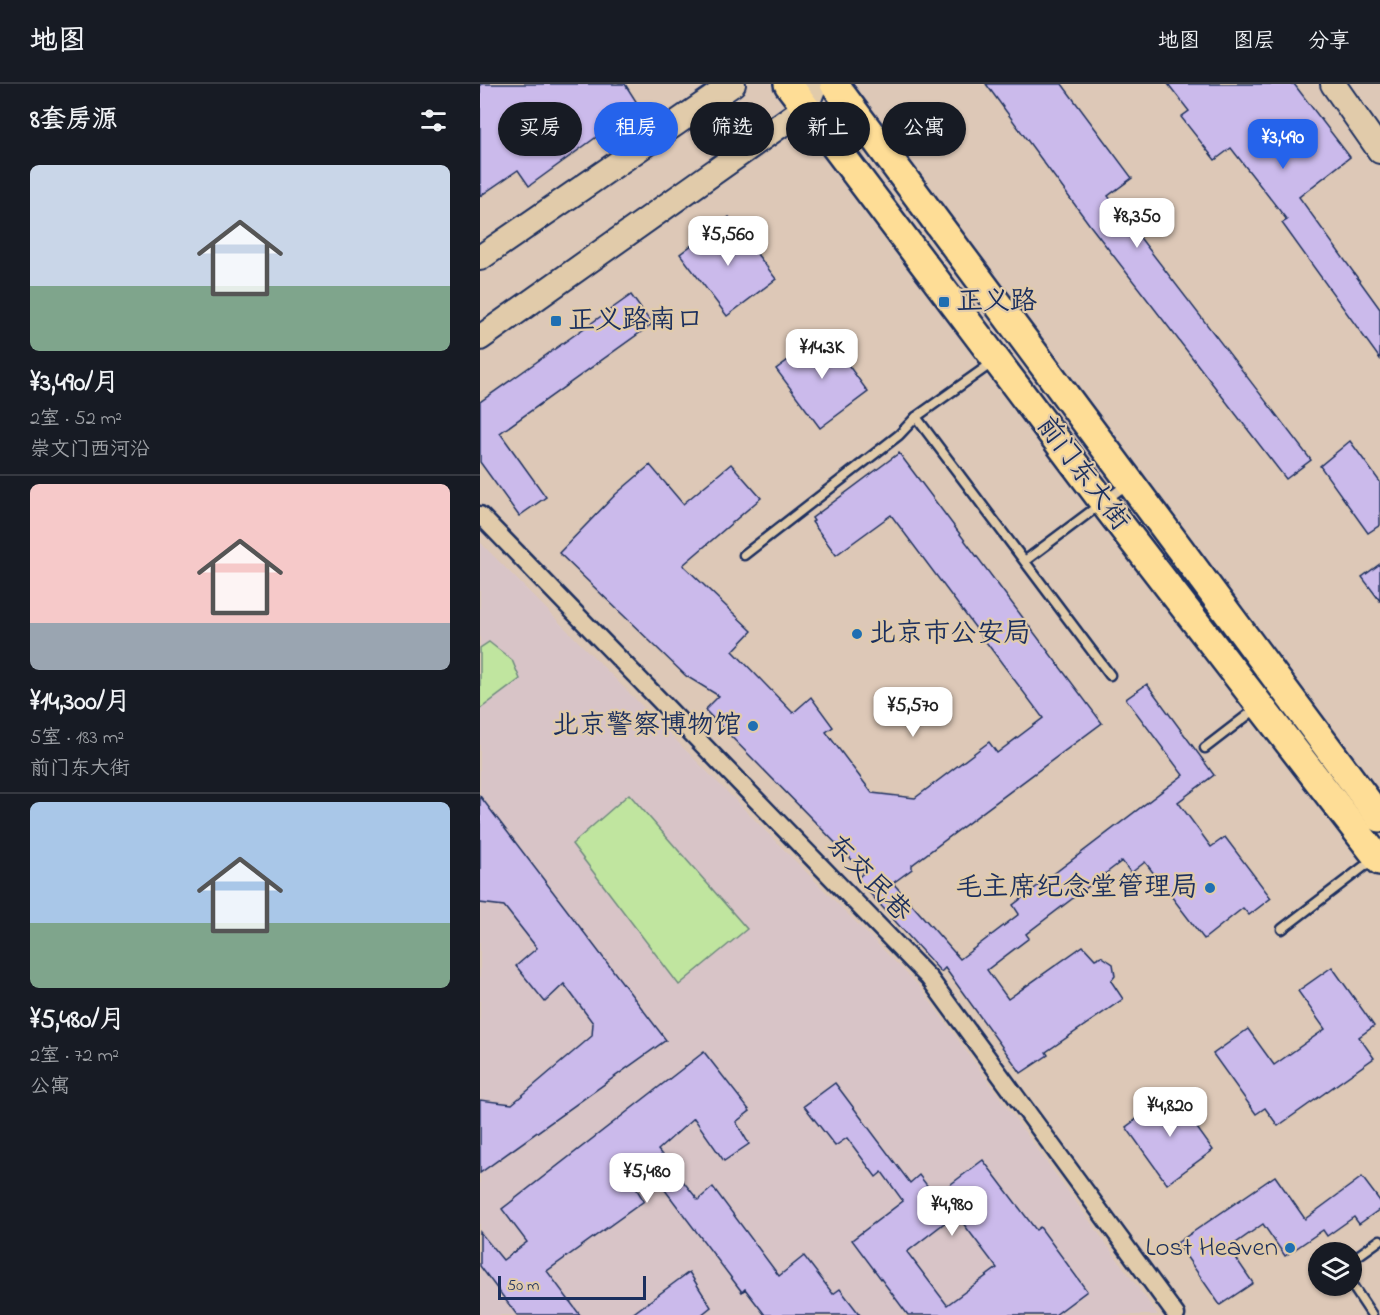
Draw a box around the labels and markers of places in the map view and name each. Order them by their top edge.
pin: ¥3,490 [1234,119,1332,170]
pin: ¥8,350 [1088,198,1186,249]
pin: ¥5,560 [679,216,777,267]
place label: 正义路 [956,283,1037,322]
marker: 正义路 [937,295,951,309]
place label: 正义路南口 [568,302,703,341]
marker: 正义路南口 [549,314,563,328]
pin: ¥14.3K [773,329,871,380]
place label: 北京市公安局 [869,615,1031,654]
marker: 北京市公安局 [850,627,864,641]
pin: ¥5,570 [864,687,962,738]
place label: 北京警察博物馆 [552,707,741,746]
marker: 北京警察博物馆 [746,719,760,733]
place label: 毛主席纪念堂管理局 [955,869,1198,908]
marker: 毛主席纪念堂管理局 [1203,881,1217,895]
pin: ¥4,820 [1121,1087,1219,1138]
pin: ¥5,480 [598,1153,696,1204]
pin: ¥4,980 [903,1186,1001,1237]
place label: Lost Heaven [1145,1229,1278,1268]
marker: Lost Heaven [1283,1241,1297,1255]

